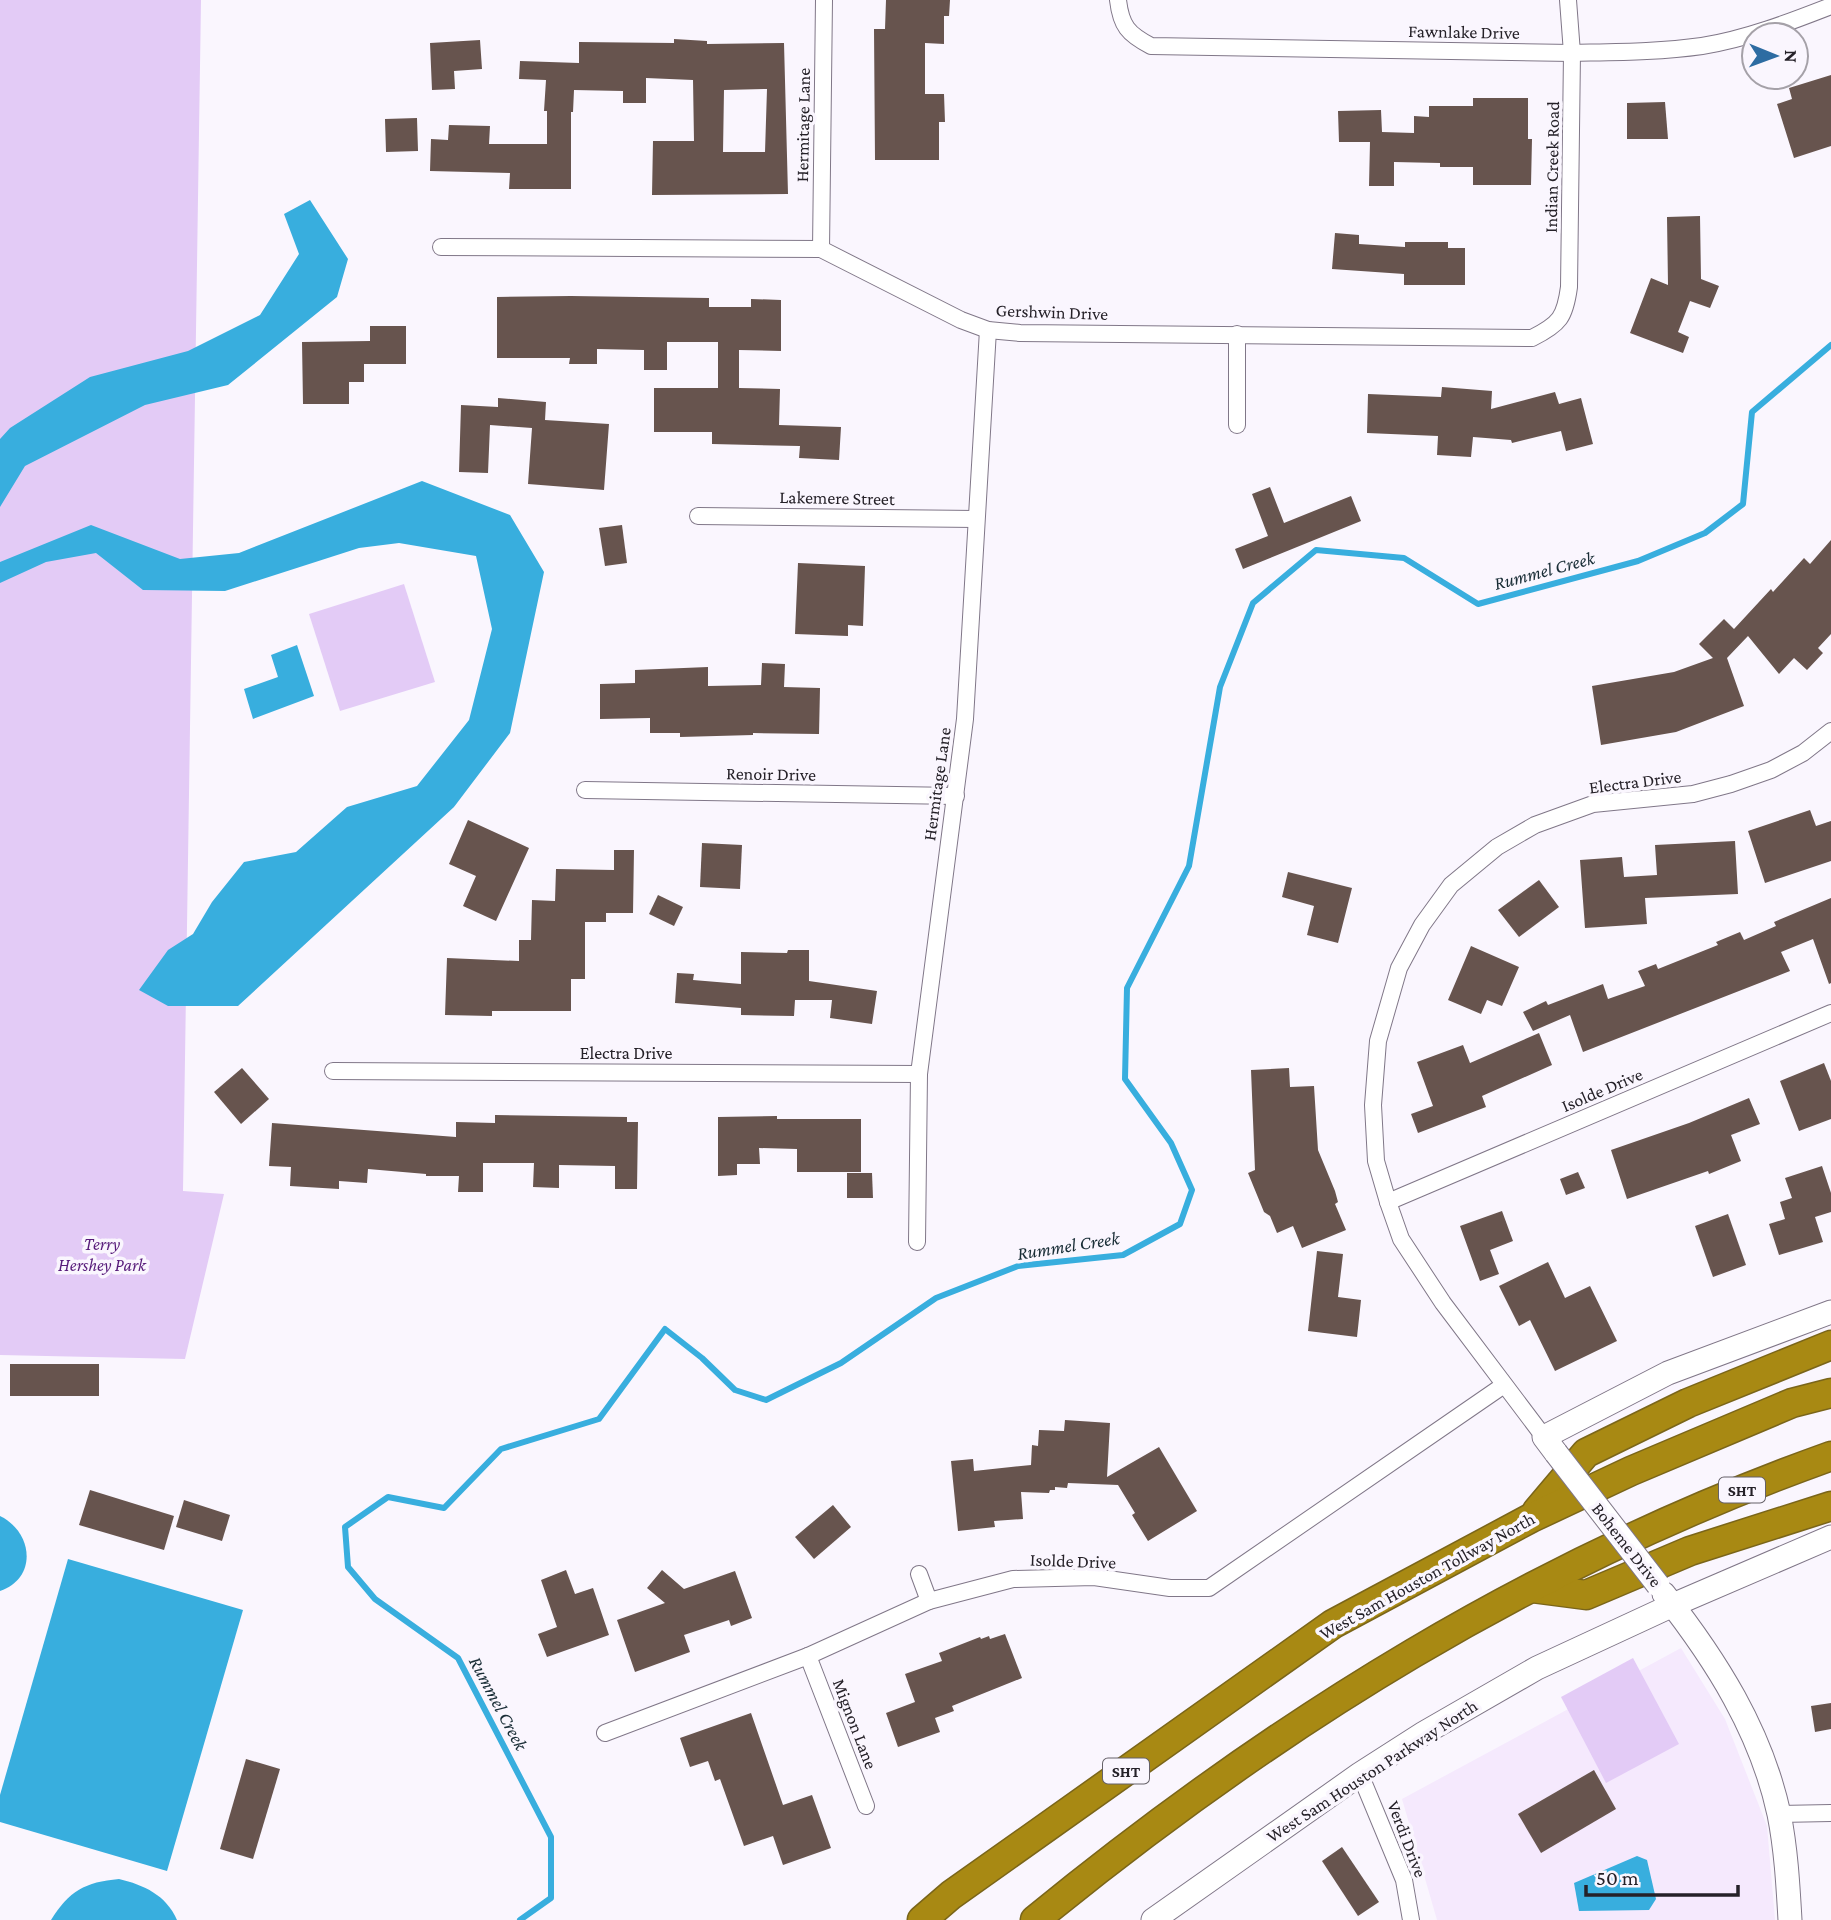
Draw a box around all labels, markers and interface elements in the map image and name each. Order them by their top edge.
street label: Fawnlake Drive [1408,21,1520,43]
north arrow [1740,21,1810,91]
text: N [1781,50,1802,63]
street label: Hermitage Lane [792,68,814,182]
street label: Indian Creek Road [1541,101,1563,233]
street label: Gershwin Drive [995,300,1109,324]
street label: Lakemere Street [779,487,896,509]
water label: Rummel Creek [1492,547,1597,594]
street label: Hermitage Lane [919,726,955,842]
street label: Renoir Drive [726,763,816,785]
street label: Electra Drive [1588,766,1682,798]
street label: Electra Drive [580,1043,672,1063]
street label: Isolde Drive [1558,1064,1646,1116]
water label: Rummel Creek [1015,1227,1121,1264]
park label: Terry Hershey Park [58,1234,147,1275]
road number: SHT [1719,1478,1765,1502]
street label: Boheme Drive [1588,1499,1666,1591]
street label: West Sam Houston Tollway North [1316,1508,1538,1644]
street label: Isolde Drive [1030,1550,1116,1572]
water label: Rummel Creek [465,1653,532,1754]
street label: Mignon Lane [829,1676,881,1772]
street label: West Sam Houston Parkway North [1263,1695,1481,1847]
road number: SHT [1103,1758,1149,1784]
street label: Verdi Drive [1383,1798,1431,1880]
scale bar [1586,1854,1738,1898]
text: 50 m [1596,1866,1639,1890]

